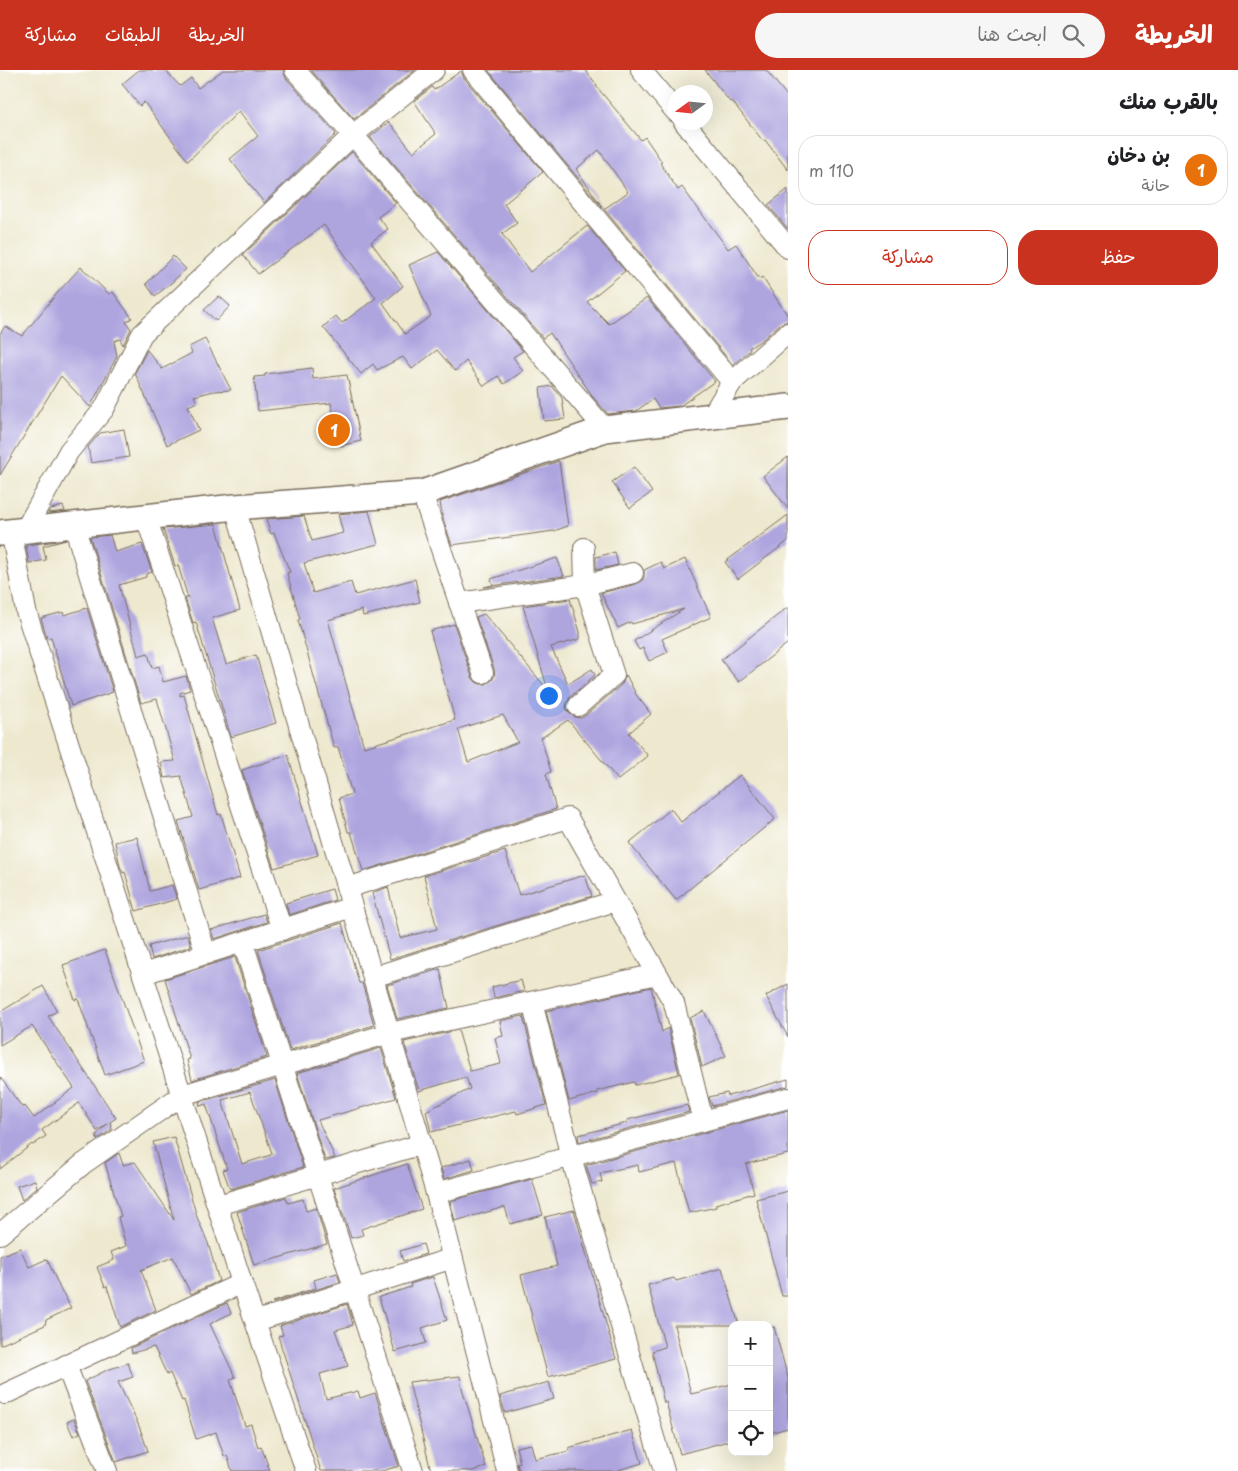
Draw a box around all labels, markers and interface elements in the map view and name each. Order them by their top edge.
search box [755,13,1105,58]
text: الخريطة [1135,15,1213,51]
text: ابحث هنا [977,19,1047,47]
text: مشاركة [25,20,77,47]
text: الطبقات [105,20,161,47]
text: الخريطة [189,20,245,47]
icon: search [1059,21,1087,49]
text: بالقرب منك [1119,84,1218,116]
north arrow [668,85,713,130]
text: بن دخان [1107,140,1170,168]
text: 110 m [809,158,854,182]
text: 1 [1197,158,1205,182]
text: حانة [1142,172,1170,196]
button: مشاركة [808,230,1008,285]
button: حفظ [1018,230,1218,285]
pin: 1 [318,411,350,449]
your location [536,683,562,709]
map controls [728,1321,773,1456]
button: + [728,1321,773,1366]
button: − [728,1366,773,1411]
button: locate [728,1411,773,1456]

